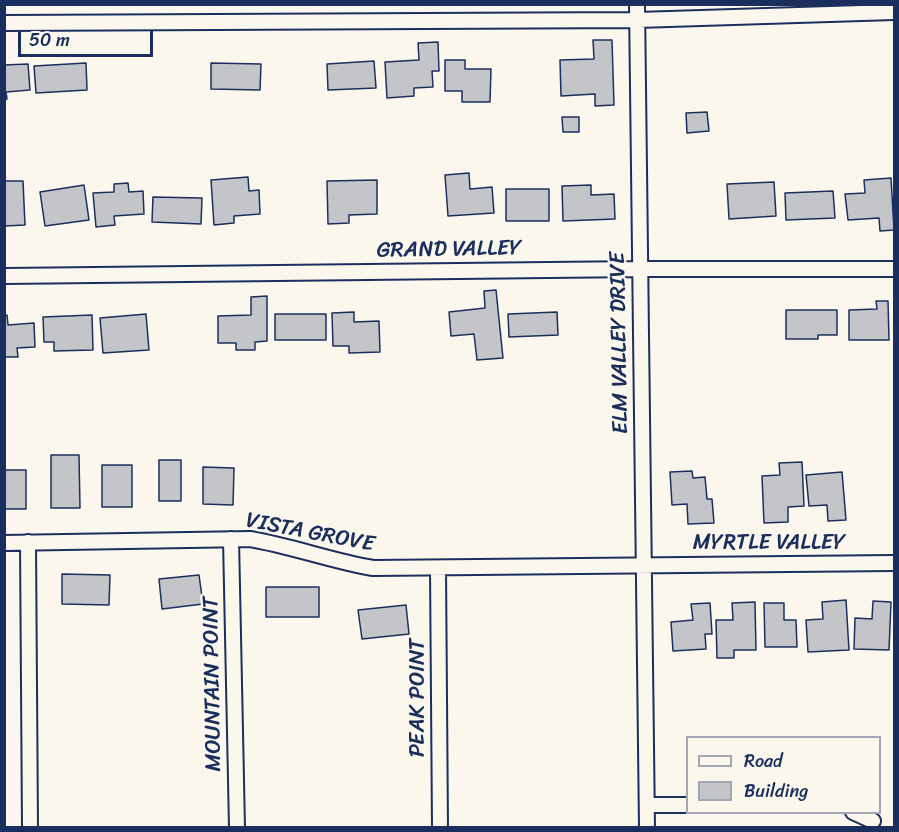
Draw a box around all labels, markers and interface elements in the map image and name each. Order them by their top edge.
scale bar [21,18,156,56]
text: 50 m [29,24,70,56]
street label: GRAND VALLEY [376,236,522,264]
street label: ELM VALLEY DRIVE [605,252,635,434]
street label: VISTA GROVE [243,508,377,558]
street label: MYRTLE VALLEY [693,530,845,556]
street label: MOUNTAIN POINT [198,596,228,772]
street label: PEAK POINT [405,639,431,757]
legend [686,736,881,814]
text: Road [744,745,783,777]
text: Building [744,775,808,807]

